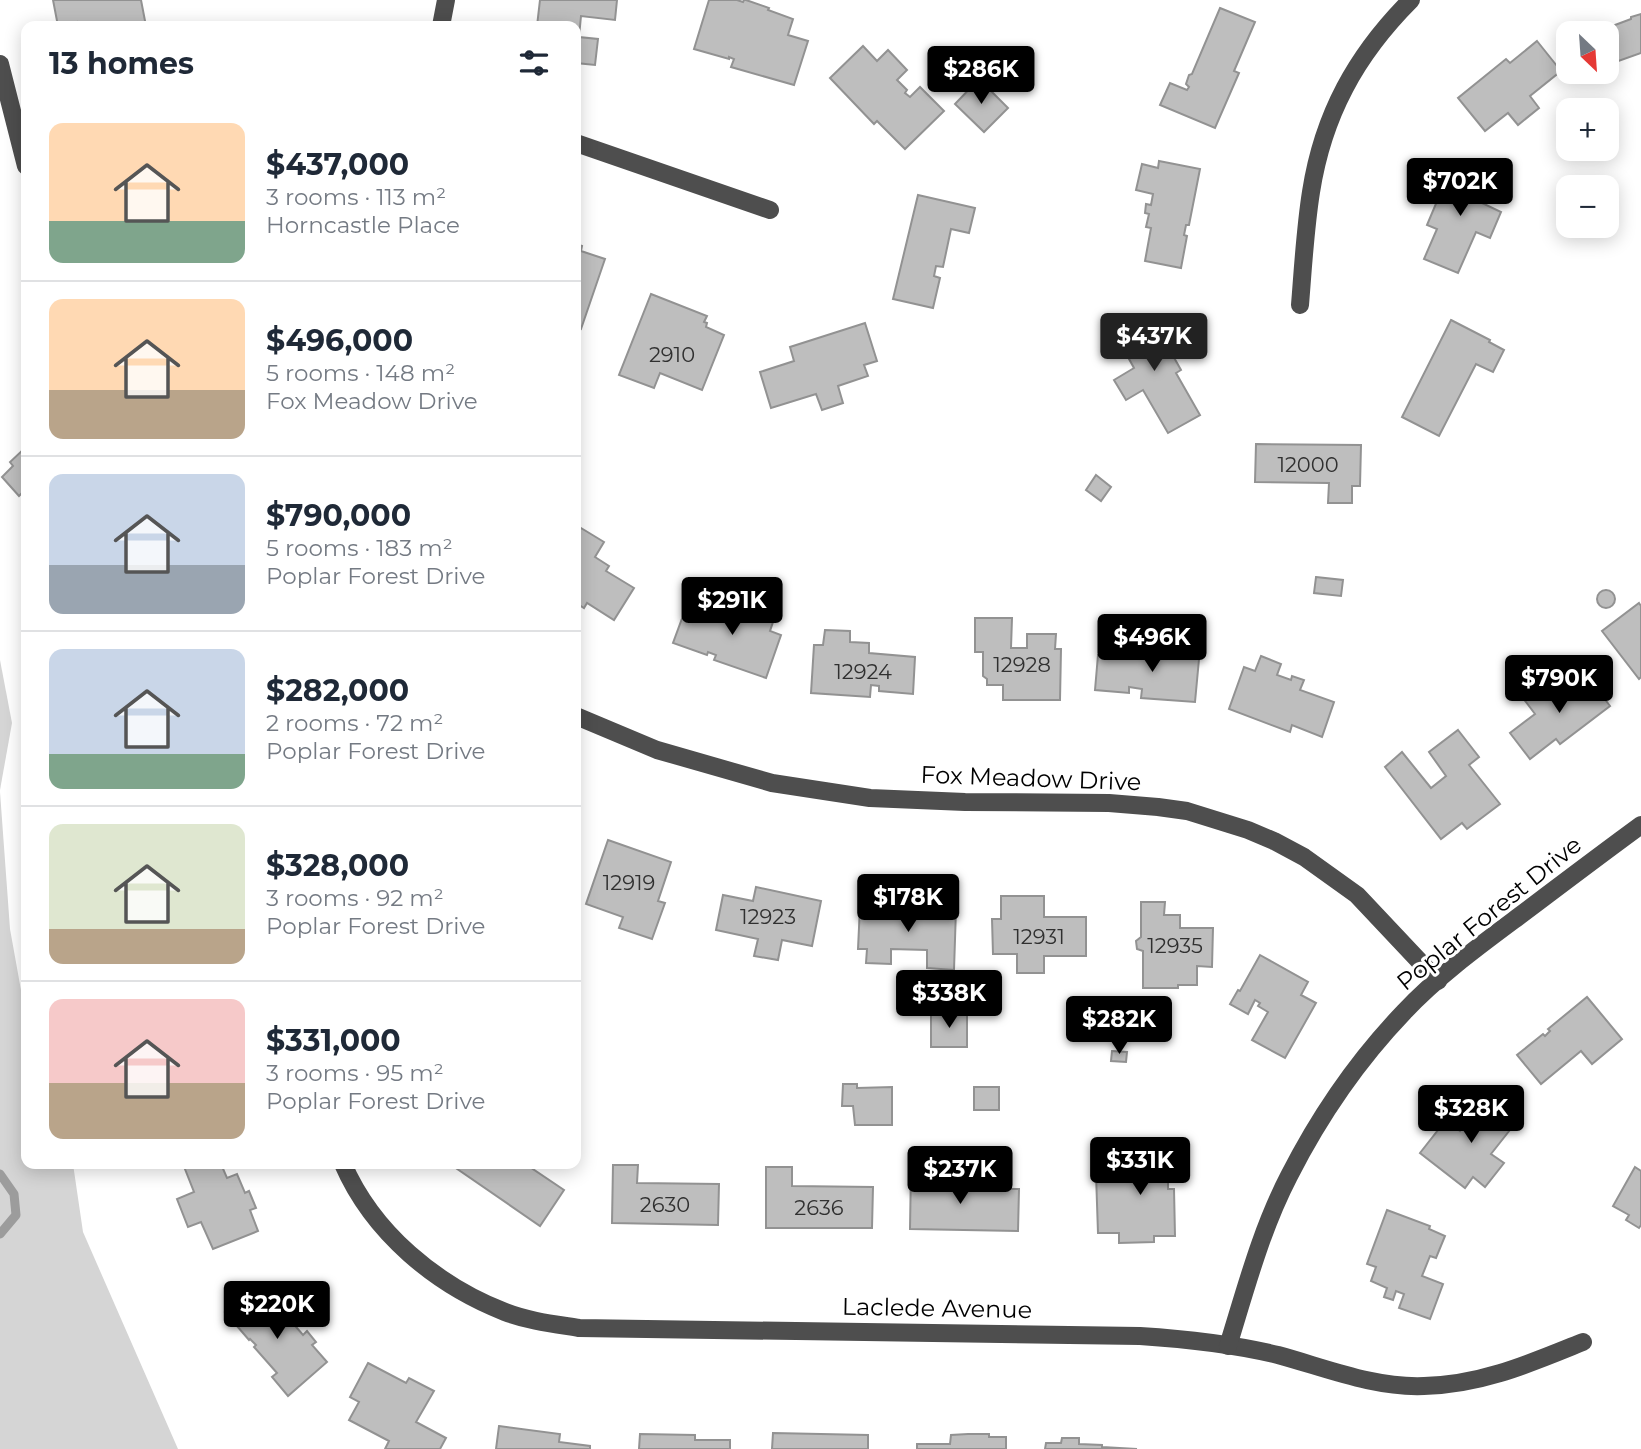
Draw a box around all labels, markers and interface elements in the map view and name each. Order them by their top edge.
north arrow [1556,21,1619,84]
map controls [1556,21,1619,238]
icon: filters [515,44,553,82]
text: 13 homes [49,45,194,82]
pin: $286K [932,46,1030,106]
text: $286K [943,55,1019,83]
button: + [1556,98,1619,161]
text: $437,000 [266,146,409,183]
icon: home [105,151,189,235]
pin: $702K [1411,158,1509,218]
text: $702K [1423,167,1497,195]
button: − [1556,175,1619,238]
text: 3 rooms · 113 m² [266,183,446,211]
text: Horncastle Place [266,211,460,239]
pin: $437K [1105,314,1203,373]
text: $496,000 [266,322,413,359]
text: $437K [1116,322,1192,350]
icon: home [105,327,189,411]
house number: 2910 [649,342,695,367]
text: 5 rooms · 148 m² [266,359,455,387]
text: Fox Meadow Drive [266,387,478,415]
house number: 12000 [1277,452,1339,477]
text: $790,000 [266,497,411,534]
icon: home [105,502,189,586]
text: 5 rooms · 183 m² [266,534,453,562]
text: Poplar Forest Drive [266,562,485,590]
pin: $291K [683,578,781,637]
text: $291K [698,586,766,614]
pin: $496K [1103,614,1201,674]
text: $496K [1114,623,1191,651]
house number: 12928 [993,652,1051,677]
pin: $790K [1510,656,1608,715]
house number: 12924 [834,659,892,684]
text: $790K [1521,664,1597,692]
text: $282,000 [266,672,409,709]
icon: home [105,677,189,761]
text: 2 rooms · 72 m² [266,709,443,737]
text: Poplar Forest Drive [266,737,485,765]
street label: Fox Meadow Drive [920,760,1142,796]
street label: Poplar Forest Drive [1391,830,1587,996]
text: $328,000 [266,847,409,884]
icon: home [105,852,189,936]
house number: 12919 [603,870,655,895]
pin: $178K [859,874,957,934]
text: $178K [873,883,943,911]
text: 3 rooms · 92 m² [266,884,444,912]
house number: 12923 [740,904,796,929]
text: Poplar Forest Drive [266,912,485,940]
house number: 12931 [1013,924,1065,949]
house number: 12935 [1147,933,1203,958]
pin: $338K [900,970,998,1030]
text: $338K [912,979,986,1007]
pin: $282K [1070,996,1168,1056]
text: $282K [1082,1005,1156,1033]
text: $331,000 [266,1022,401,1059]
icon: home [105,1027,189,1111]
text: 3 rooms · 95 m² [266,1059,444,1087]
pin: $328K [1422,1086,1520,1145]
text: Poplar Forest Drive [266,1087,485,1115]
text: $328K [1434,1094,1508,1122]
pin: $331K [1091,1138,1189,1197]
pin: $237K [911,1146,1009,1206]
text: $331K [1106,1146,1174,1174]
text: $237K [924,1155,996,1183]
house number: 2630 [640,1192,690,1217]
house number: 2636 [794,1195,844,1220]
pin: $220K [228,1282,326,1341]
text: $220K [240,1290,314,1318]
street label: Laclede Avenue [842,1292,1032,1324]

